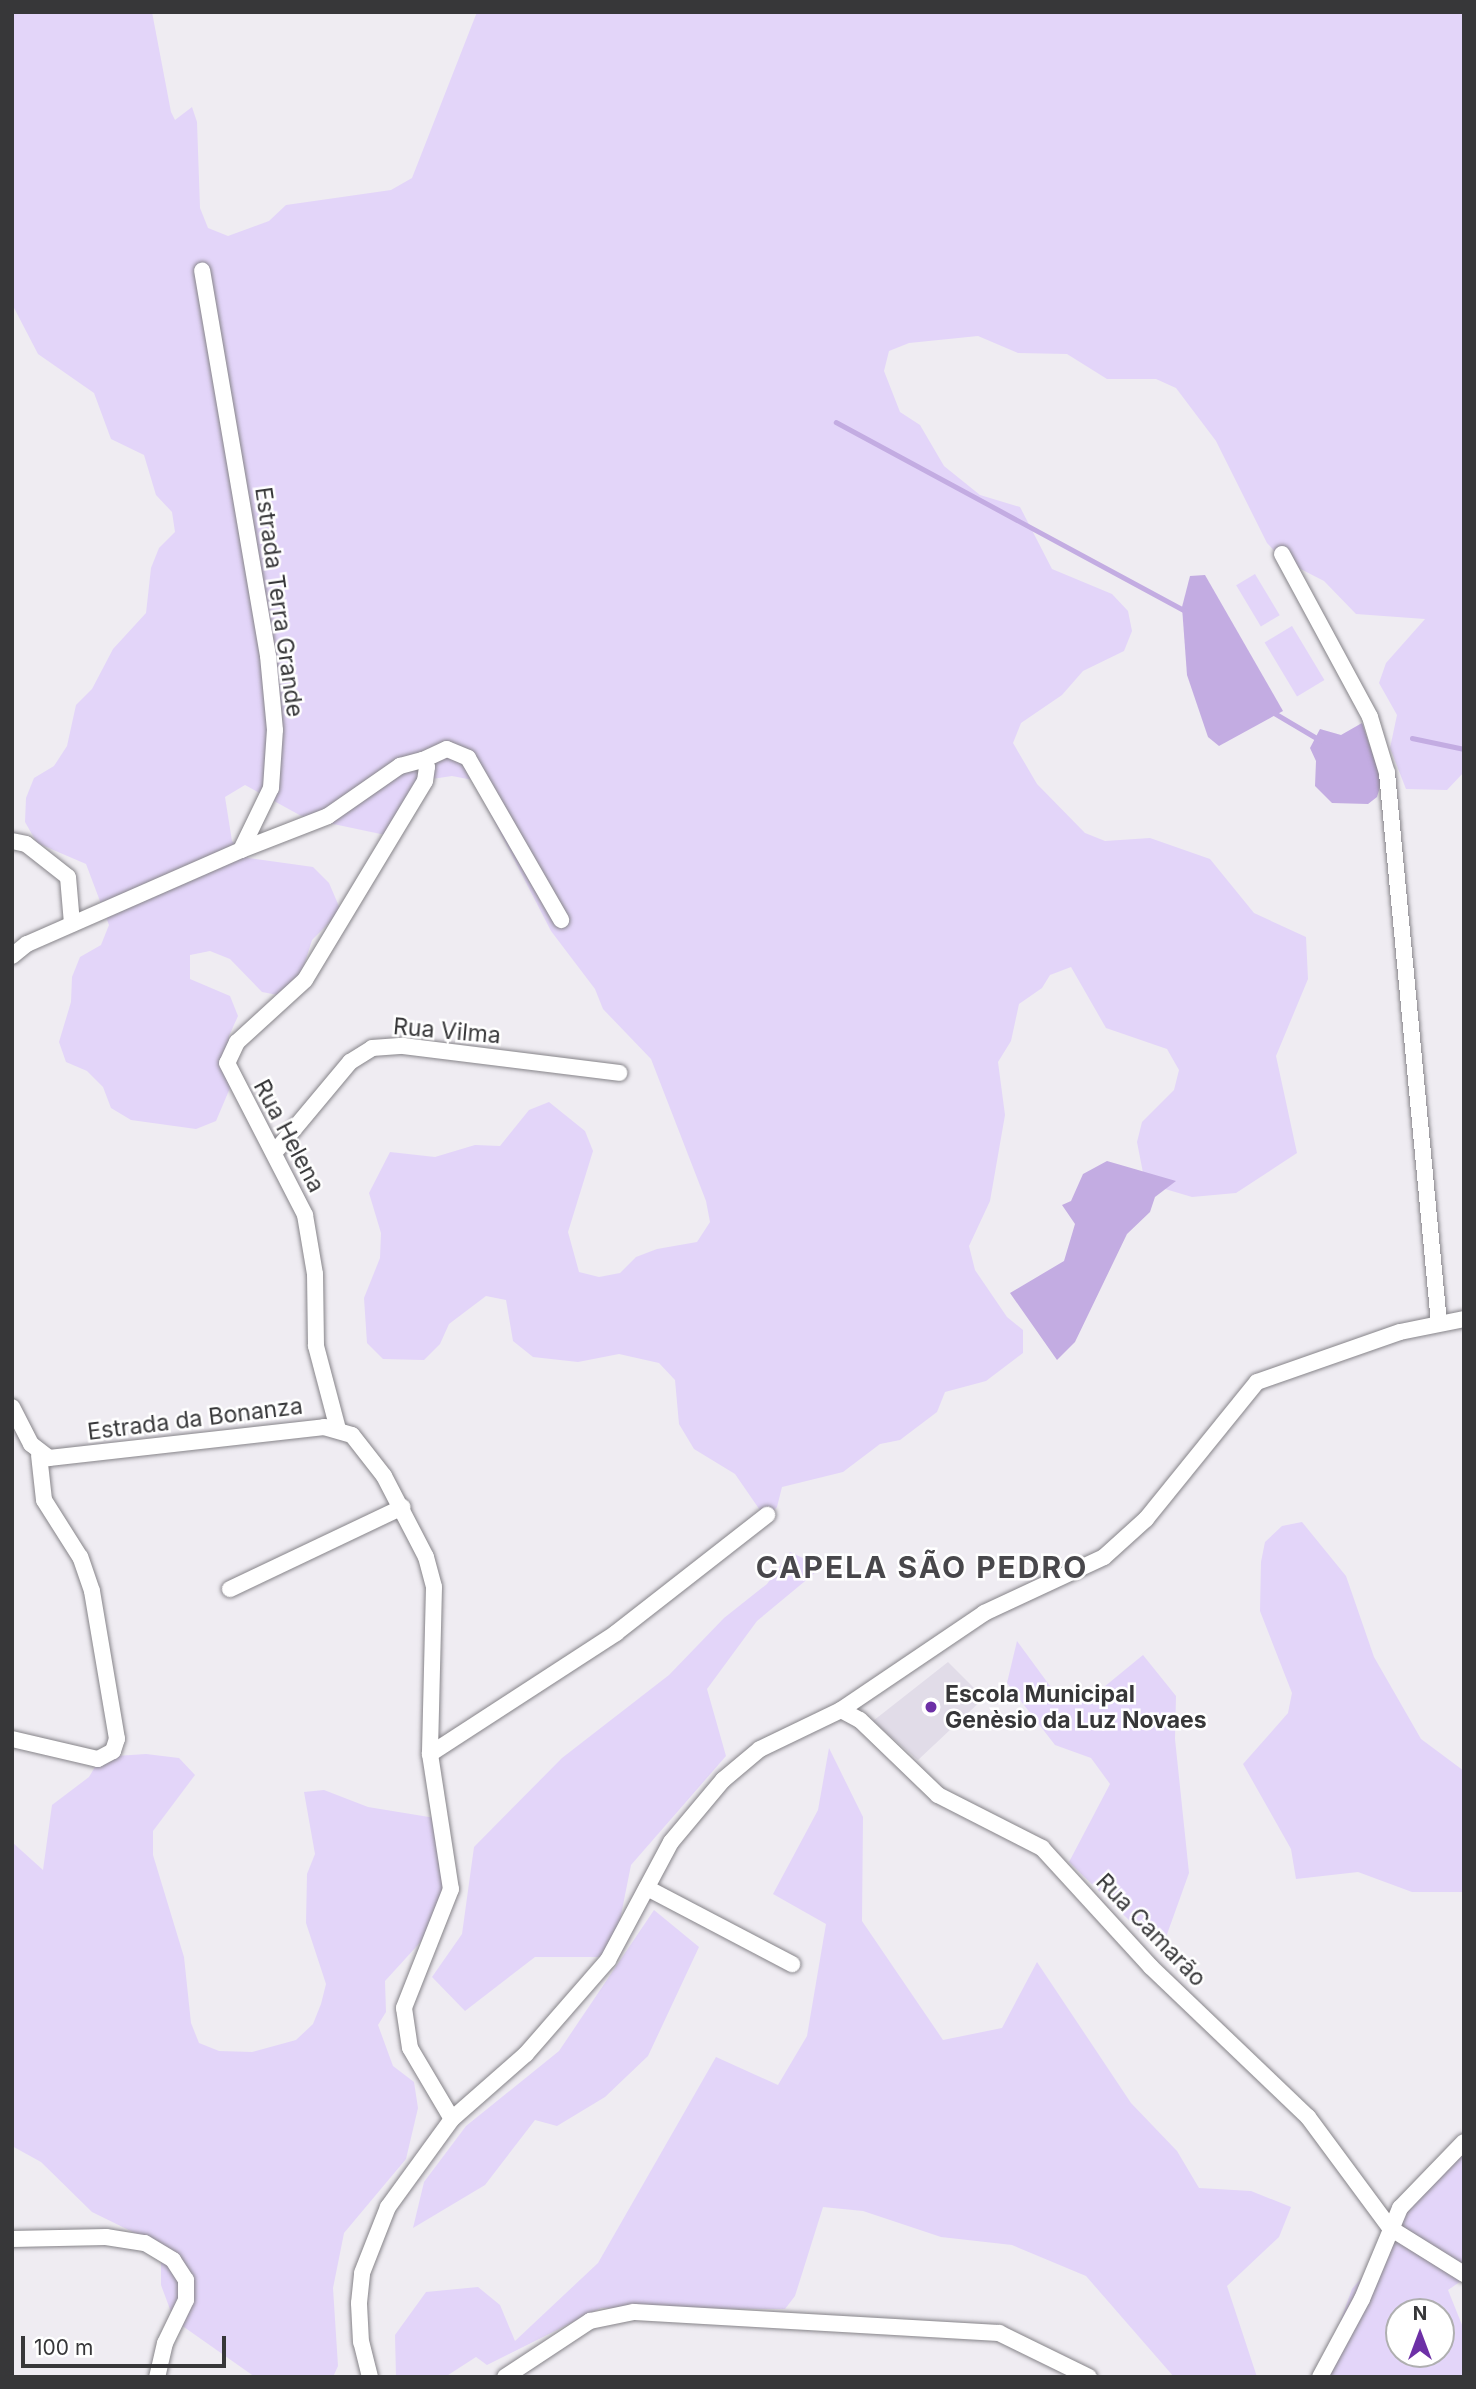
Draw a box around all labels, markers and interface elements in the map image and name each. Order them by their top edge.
street label: Estrada Terra Grande [249,485,309,719]
street label: Rua Vilma [392,1013,502,1049]
street label: Rua Helena [248,1075,330,1197]
street label: Estrada da Bonanza [86,1392,304,1446]
district label: CAPELA SÃO PEDRO [758,1549,1086,1585]
place label: Escola Municipal Genèsio da Luz Novaes [945,1680,1207,1734]
marker: Escola Municipal Genèsio da Luz Novaes [923,1699,939,1715]
street label: Rua Camarão [1090,1868,1212,1992]
north arrow [1385,2298,1455,2368]
text: N [1413,2302,1427,2325]
scale bar [24,2322,229,2366]
text: 100 m [34,2335,93,2360]

